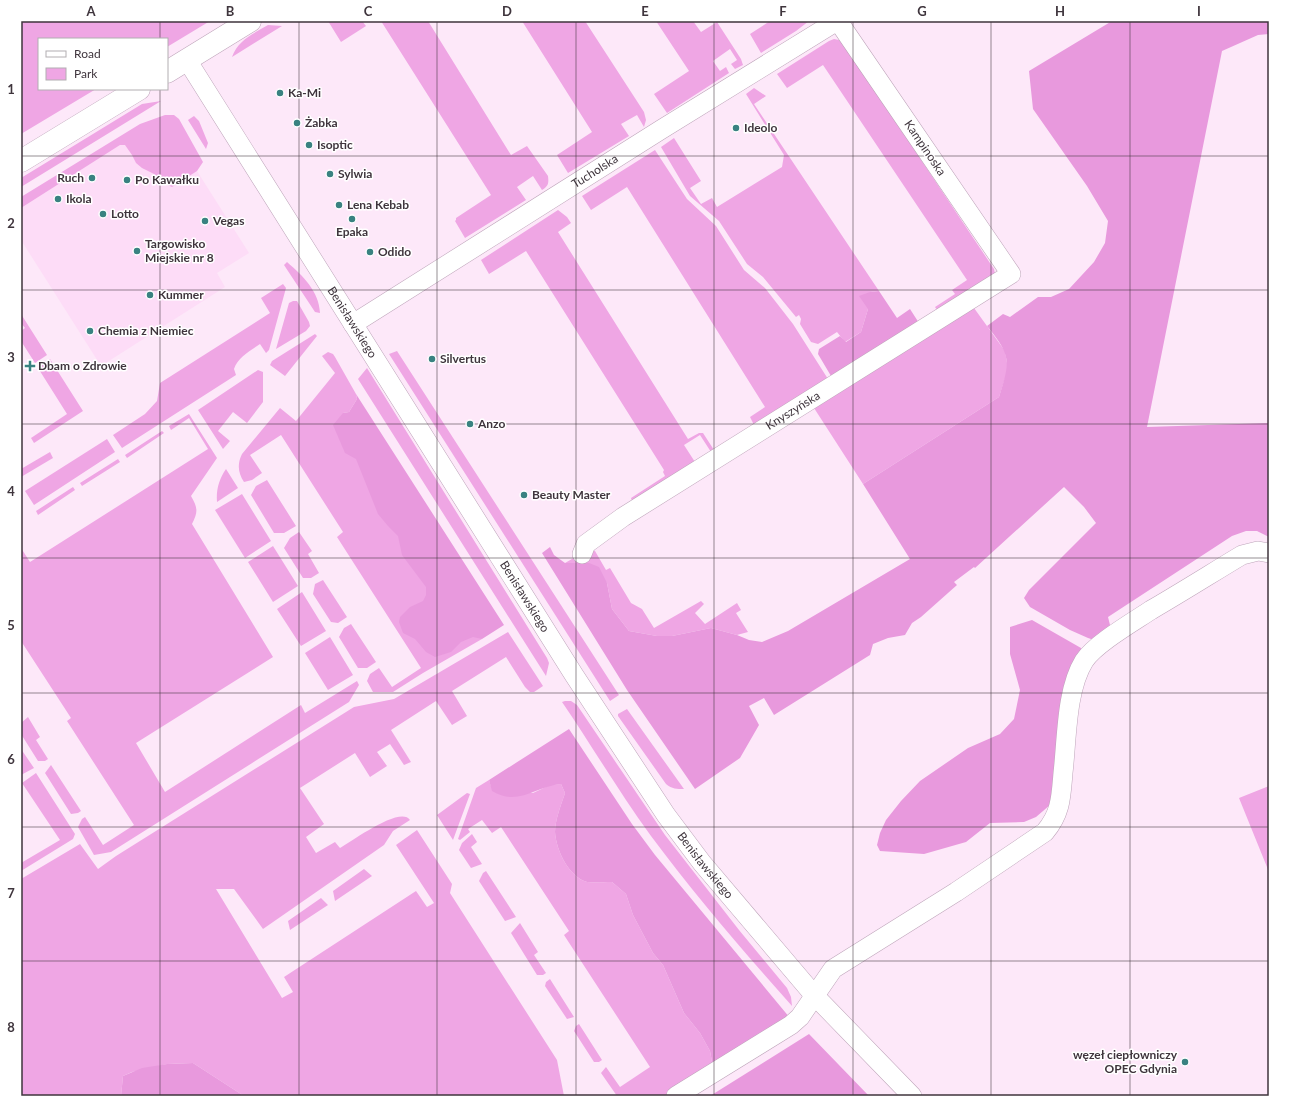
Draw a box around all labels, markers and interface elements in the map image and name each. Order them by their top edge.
text: A [85,3,96,19]
text: B [226,3,235,19]
text: C [364,3,373,19]
text: D [502,3,512,19]
text: E [641,3,649,19]
text: F [779,3,787,19]
text: G [917,3,927,19]
text: H [1055,3,1065,19]
text: I [1197,3,1201,19]
legend [38,38,168,90]
text: Road [74,46,101,61]
text: Park [74,66,98,81]
text: 1 [7,81,15,97]
place label: Ka-Mi [288,85,321,100]
marker: Ka-Mi [275,88,285,98]
place label: Żabka [305,115,338,130]
street label: Kampinoska [901,117,950,179]
marker: Żabka [292,118,302,128]
place label: Ideolo [744,120,777,135]
marker: Ideolo [731,123,741,133]
place label: Isoptic [317,137,353,152]
marker: Isoptic [304,140,314,150]
street label: Tucholska [569,151,621,191]
place label: Sylwia [338,166,372,181]
marker: Sylwia [325,169,335,179]
place label: Ruch [57,170,84,185]
place label: Po Kawałku [135,172,199,187]
marker: Ruch [87,173,97,183]
marker: Po Kawałku [122,175,132,185]
place label: Ikola [66,191,92,206]
marker: Ikola [53,194,63,204]
place label: Lena Kebab [347,197,409,212]
marker: Lena Kebab [334,200,344,210]
place label: Lotto [111,206,139,221]
marker: Lotto [98,209,108,219]
place label: Vegas [212,213,245,228]
marker: Epaka [347,214,357,224]
text: 2 [7,215,15,231]
marker: Vegas [200,216,210,226]
place label: Epaka [336,224,368,239]
place label: Targowisko Miejskie nr 8 [145,236,214,265]
place label: Odido [378,244,411,259]
marker: Targowisko Miejskie nr 8 [132,246,142,256]
marker: Odido [365,247,375,257]
street label: Benisławskiego [325,284,381,361]
place label: Kummer [158,287,204,302]
marker: Kummer [145,290,155,300]
place label: Chemia z Niemiec [98,323,194,338]
marker: Chemia z Niemiec [85,326,95,336]
text: 3 [7,349,15,365]
place label: Silvertus [440,351,486,366]
marker: Silvertus [427,354,437,364]
place label: Dbam o Zdrowie [38,358,127,373]
marker: Dbam o Zdrowie [25,361,35,371]
street label: Knyszyńska [763,388,823,433]
place label: Anzo [477,416,505,431]
marker: Anzo [465,419,475,429]
text: 4 [7,483,15,499]
place label: Beauty Master [532,487,611,502]
marker: Beauty Master [519,490,529,500]
street label: Benisławskiego [497,558,553,635]
text: 5 [7,617,15,633]
text: 6 [7,751,15,767]
street label: Benisławskiego [674,829,737,902]
text: 7 [7,885,15,901]
text: 8 [7,1019,15,1035]
place label: węzeł ciepłowniczy OPEC Gdynia [1073,1047,1178,1076]
marker: węzeł ciepłowniczy OPEC Gdynia [1180,1057,1190,1067]

